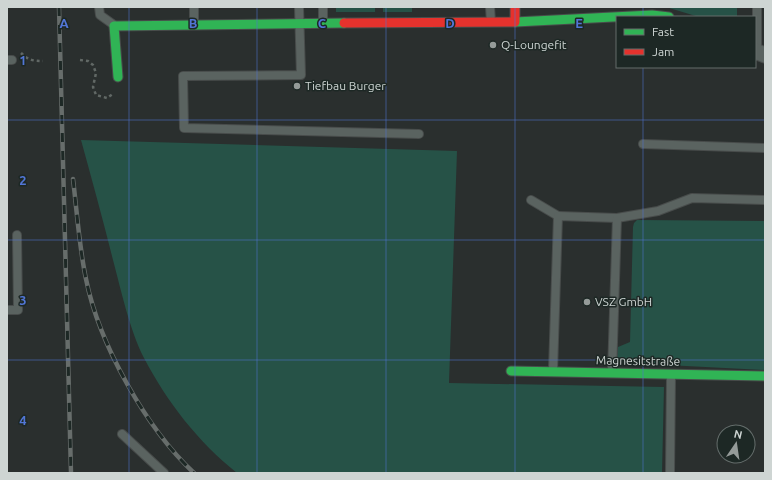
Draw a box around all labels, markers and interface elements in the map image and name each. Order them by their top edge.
text: A [59,16,69,30]
text: B [189,16,198,30]
text: C [318,16,327,30]
text: D [445,16,455,30]
text: E [575,16,583,30]
legend [616,16,756,68]
text: Fast [652,25,674,38]
place label: Q-Loungefit [501,38,567,51]
marker: Q-Loungefit [488,40,498,50]
text: Jam [652,45,674,58]
text: 1 [19,53,27,67]
place label: Tiefbau Burger [305,79,386,92]
marker: Tiefbau Burger [292,81,302,91]
text: 2 [19,173,27,187]
text: 3 [19,293,27,307]
place label: VSZ GmbH [595,295,652,308]
marker: VSZ GmbH [582,297,592,307]
street label: Magnesitstraße [596,353,680,368]
text: 4 [19,413,27,427]
north arrow [716,424,756,464]
text: N [733,427,744,441]

